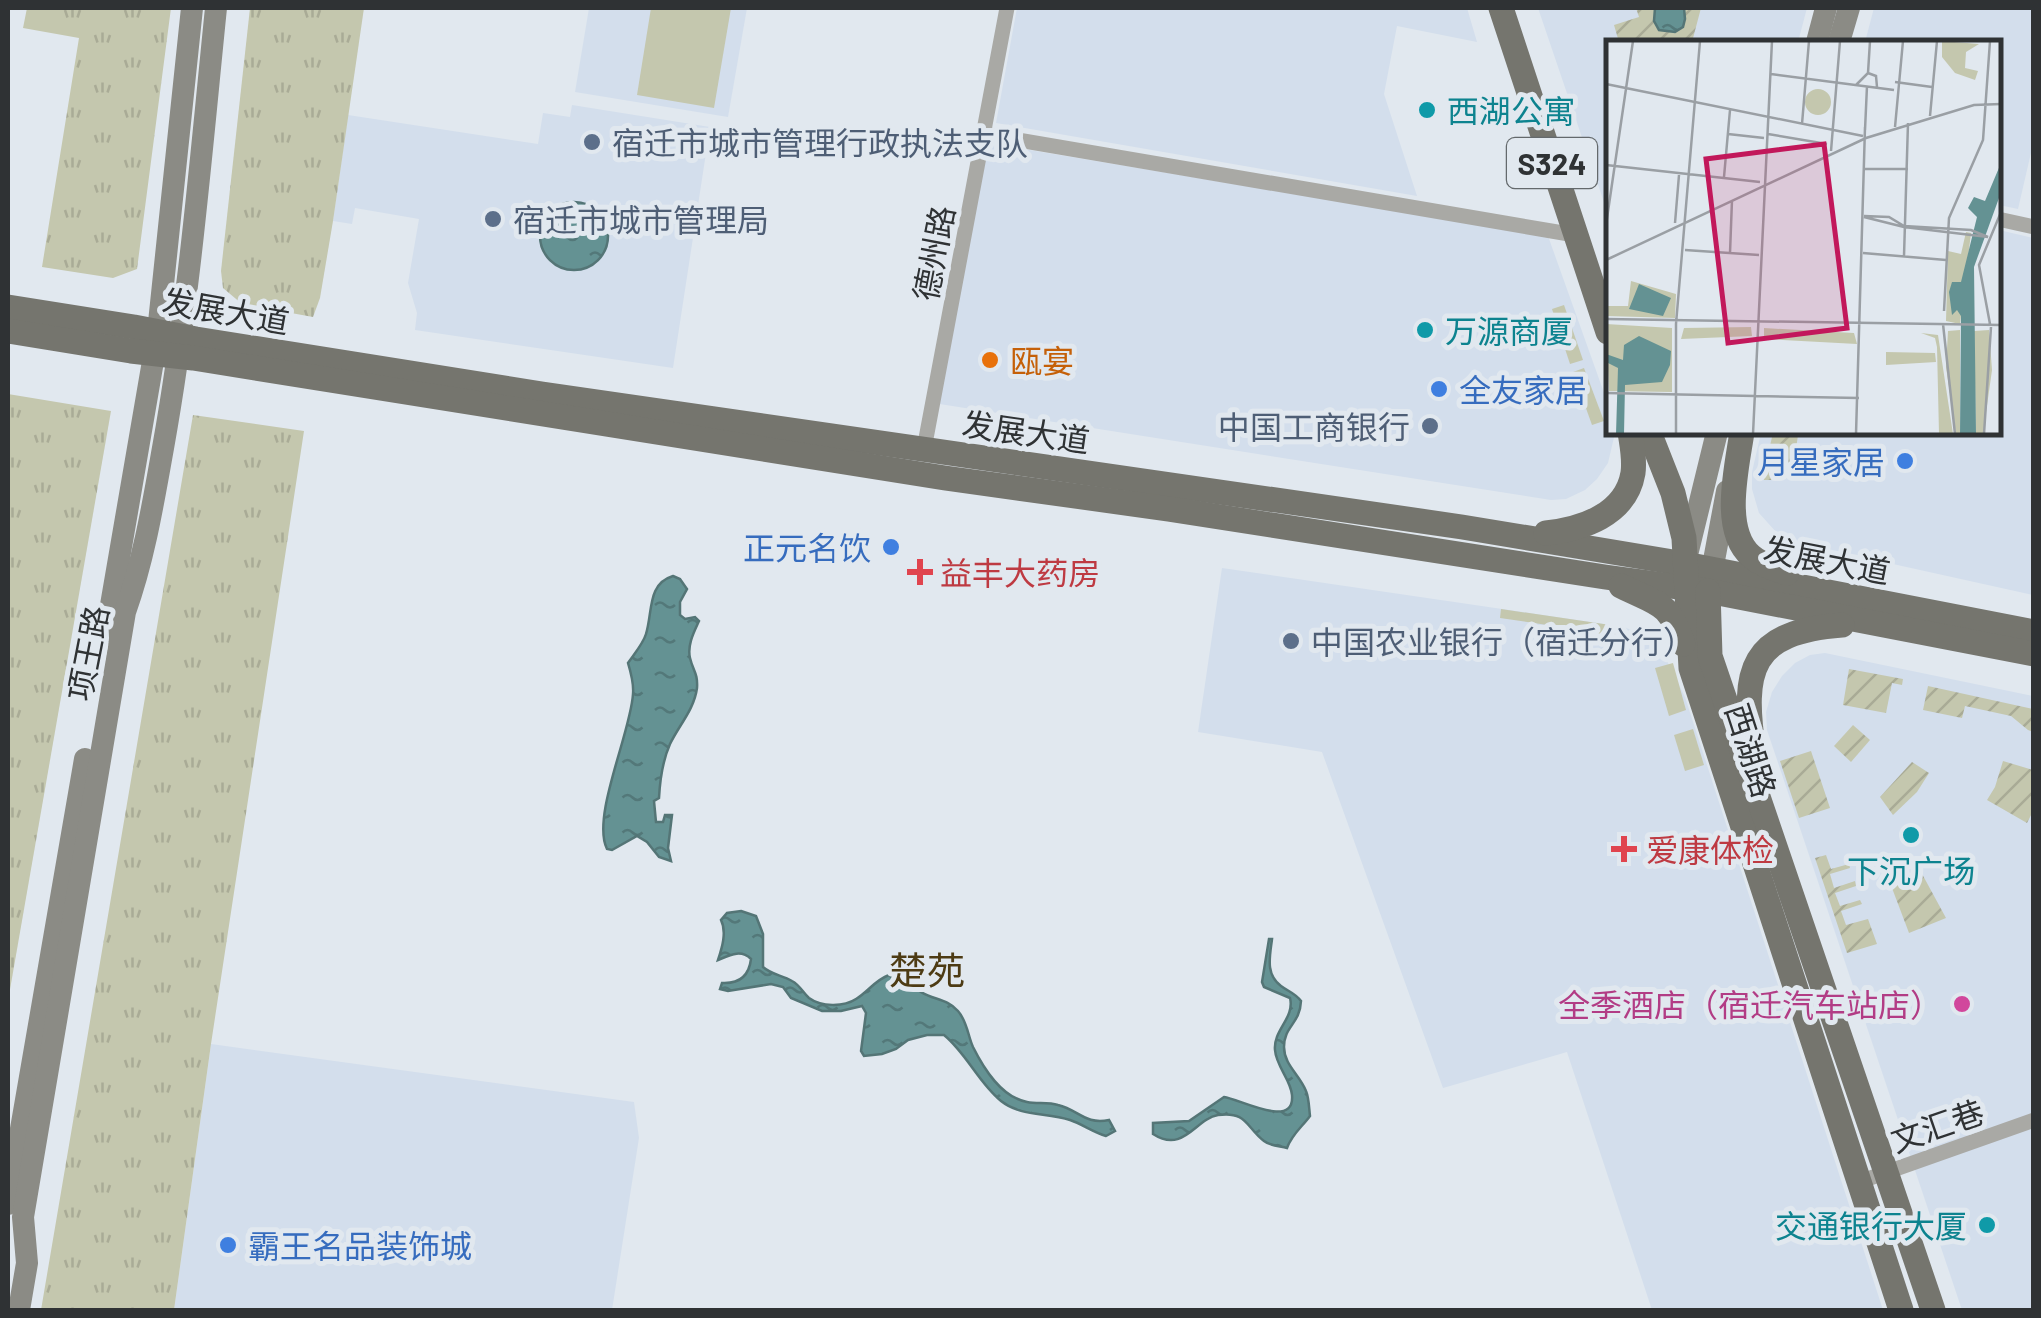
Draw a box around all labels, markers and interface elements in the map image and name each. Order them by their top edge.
inset map [1606,40,2001,435]
place label: 西湖公寓 [1447,91,1575,129]
marker: 西湖公寓 [1416,99,1438,121]
place label: 宿迁市城市管理行政执法支队 [612,123,1028,161]
marker: 宿迁市城市管理行政执法支队 [581,131,603,153]
road number: S324 [1507,138,1597,188]
place label: 宿迁市城市管理局 [513,200,769,238]
street label: 德州路 [905,202,961,304]
marker: 宿迁市城市管理局 [482,208,504,230]
street label: 发展大道 [160,280,292,340]
place label: 万源商厦 [1445,311,1573,349]
marker: 万源商厦 [1414,319,1436,341]
place label: 瓯宴 [1010,341,1074,379]
marker: 瓯宴 [979,349,1001,371]
place label: 全友家居 [1459,370,1587,408]
marker: 全友家居 [1428,378,1450,400]
street label: 发展大道 [960,403,1092,459]
place label: 中国工商银行 [1218,407,1410,445]
marker: 中国工商银行 [1419,415,1441,437]
place label: 月星家居 [1757,442,1885,480]
marker: 月星家居 [1894,450,1916,472]
place label: 正元名饮 [743,528,871,566]
street label: 发展大道 [1761,528,1893,590]
marker: 正元名饮 [880,536,902,558]
place label: 益丰大药房 [940,553,1100,591]
marker: 益丰大药房 [909,561,931,583]
street label: 项王路 [59,602,115,704]
place label: 中国农业银行（宿迁分行） [1311,622,1695,660]
marker: 中国农业银行（宿迁分行） [1280,630,1302,652]
street label: 西湖路 [1719,698,1785,802]
marker: 下沉广场 [1900,824,1922,846]
place label: 爱康体检 [1646,830,1774,868]
marker: 爱康体检 [1611,836,1637,862]
place label: 下沉广场 [1847,851,1975,889]
district label: 楚苑 [889,946,965,992]
place label: 全季酒店（宿迁汽车站店） [1558,985,1942,1023]
marker: 全季酒店（宿迁汽车站店） [1951,993,1973,1015]
street label: 文汇巷 [1885,1091,1989,1159]
place label: 交通银行大厦 [1775,1206,1967,1244]
marker: 交通银行大厦 [1976,1214,1998,1236]
place label: 霸王名品装饰城 [248,1226,472,1264]
marker: 霸王名品装饰城 [217,1234,239,1256]

